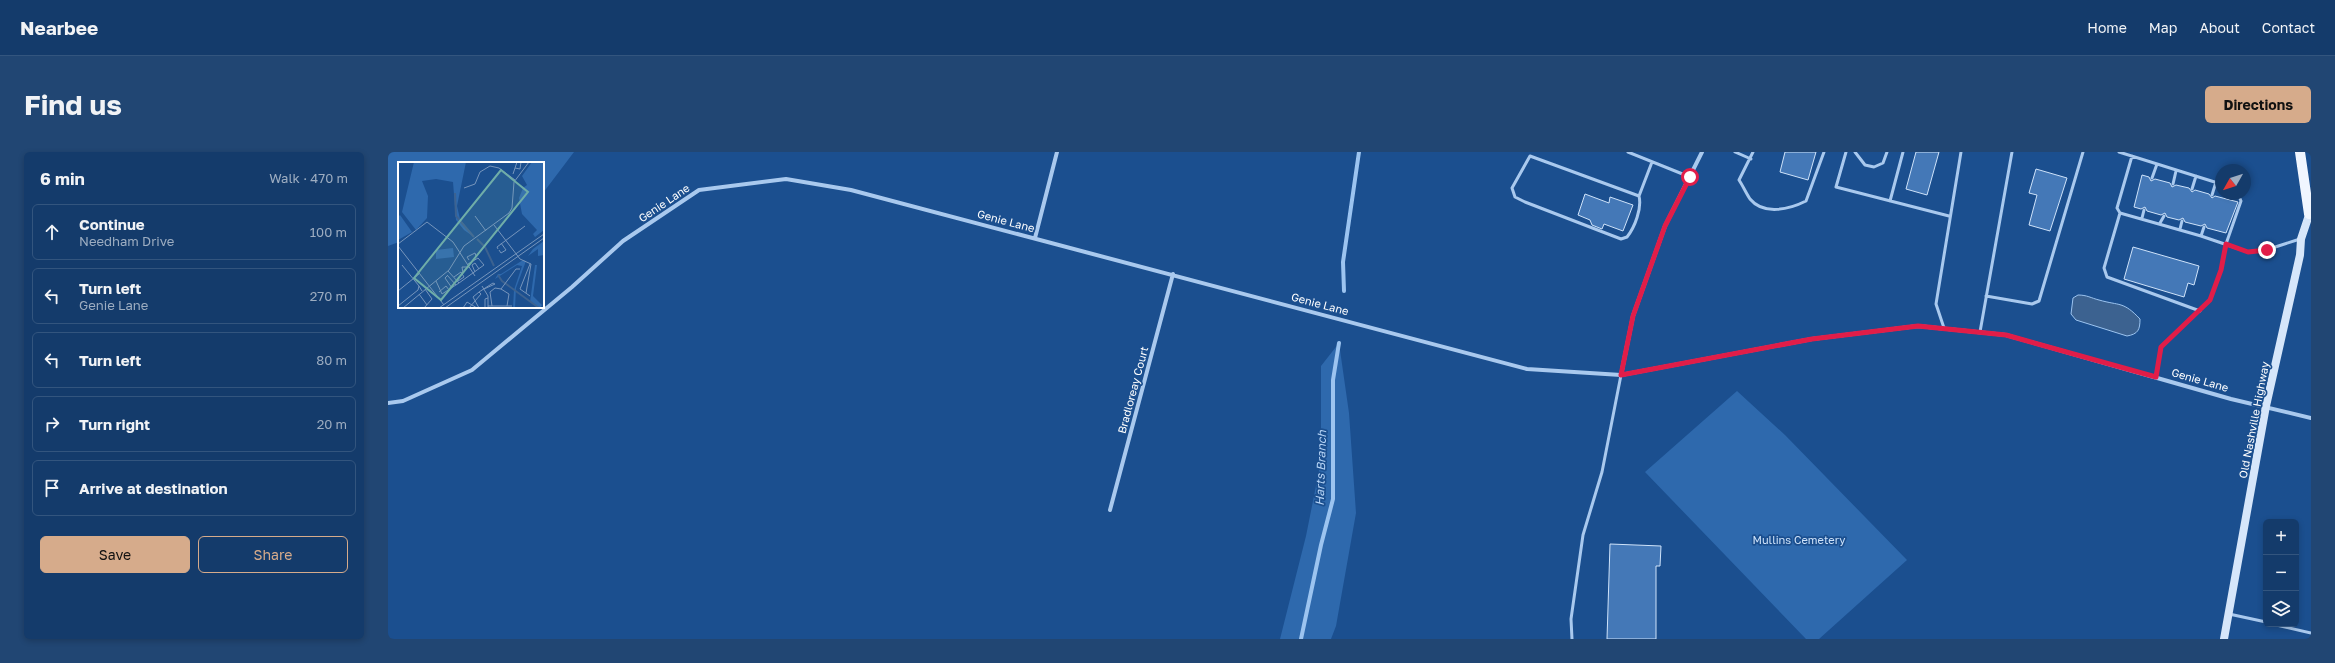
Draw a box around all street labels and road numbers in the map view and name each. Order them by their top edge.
street label: Genie Lane [636,181,692,224]
street label: Genie Lane [976,207,1036,234]
street label: Genie Lane [1290,290,1350,317]
street label: Bradloreay Court [1115,345,1150,435]
street label: Old Nashville Highway [2236,360,2271,479]
street label: Genie Lane [2170,365,2230,394]

